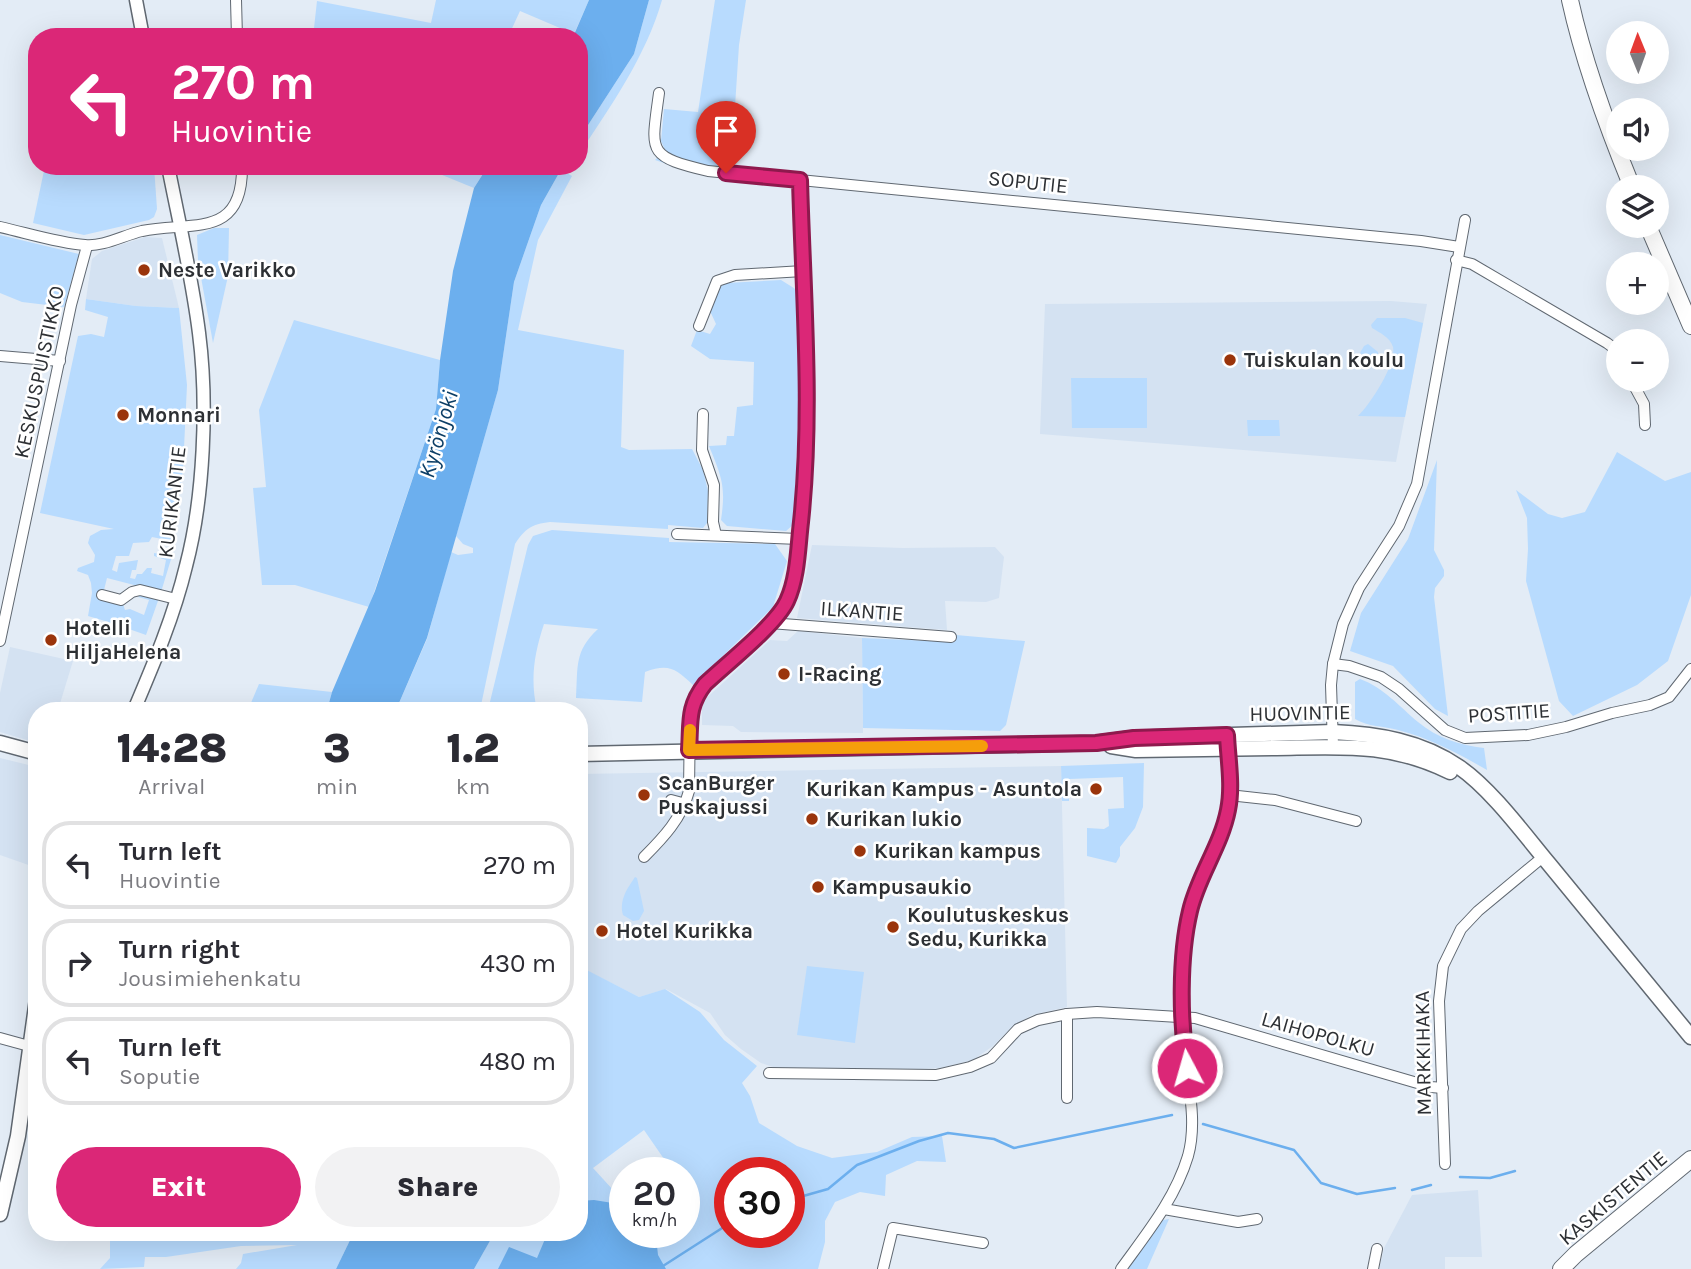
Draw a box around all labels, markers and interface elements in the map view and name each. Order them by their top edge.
north arrow [1606,21,1670,84]
map controls [1606,21,1669,392]
text: 270 m [171,54,315,111]
icon: left [56,56,147,147]
button: sound [1606,98,1669,161]
pin [696,101,756,173]
icon: arrive [707,112,745,150]
text: Huovintie [171,113,312,150]
street label: SOPUTIE [987,166,1069,198]
button: layers [1606,175,1669,238]
button: + [1606,252,1669,315]
place label: Neste Varikko [158,258,296,282]
marker: Neste Varikko [136,262,152,278]
street label: KESKUSPUISTIKKO [9,284,69,460]
button: − [1606,329,1669,392]
place label: Tuiskulan koulu [1244,348,1404,372]
marker: Tuiskulan koulu [1222,352,1238,368]
water label: Kyrönjoki [413,387,464,481]
place label: Monnari [137,403,221,427]
marker: Monnari [115,407,131,423]
street label: KURIKANTIE [153,445,191,559]
street label: ILKANTIE [820,596,904,626]
place label: Hotelli HiljaHelena [65,616,181,664]
marker: Hotelli HiljaHelena [43,632,59,648]
place label: I-Racing [798,662,881,686]
marker: I-Racing [776,666,792,682]
street label: POSTITIE [1467,698,1551,728]
street label: HUOVINTIE [1249,700,1351,726]
text: 14:28 [116,723,227,773]
text: 3 [323,723,351,773]
text: 1.2 [446,723,500,773]
place label: ScanBurger Puskajussi [658,771,775,819]
text: Arrival [138,773,206,800]
text: min [316,773,358,800]
text: km [456,773,490,800]
place label: Kurikan Kampus - Asuntola [806,777,1082,801]
marker: Kurikan Kampus - Asuntola [1088,781,1104,797]
marker: ScanBurger Puskajussi [636,787,652,803]
place label: Kurikan lukio [826,807,962,831]
marker: Kurikan lukio [804,811,820,827]
text: Turn left [119,836,221,867]
place label: Kurikan kampus [874,839,1041,863]
marker: Kurikan kampus [852,843,868,859]
icon: left [60,846,98,884]
text: 270 m [483,850,556,881]
text: Huovintie [119,867,220,894]
place label: Kampusaukio [832,875,972,899]
marker: Kampusaukio [810,879,826,895]
place label: Koulutuskeskus Sedu, Kurikka [907,903,1069,951]
place label: Hotel Kurikka [616,919,753,943]
marker: Koulutuskeskus Sedu, Kurikka [885,919,901,935]
marker: Hotel Kurikka [594,923,610,939]
text: Turn right [119,934,240,965]
icon: right [60,944,98,982]
text: 430 m [480,948,556,979]
text: Jousimiehenkatu [119,965,302,992]
street label: MARKKIHAKA [1410,990,1436,1116]
street label: LAIHOPOLKU [1259,1006,1377,1062]
position arrow [1150,1031,1224,1105]
text: Turn left [119,1032,221,1063]
icon: left [60,1042,98,1080]
text: 480 m [480,1046,556,1077]
text: Soputie [119,1063,200,1090]
street label: KASKISTENTIE [1554,1146,1672,1250]
button: Exit [56,1147,301,1227]
button: Share [315,1147,560,1227]
speed limit sign: 30 [714,1157,805,1248]
text: 20 [633,1173,676,1214]
text: km/h [632,1209,677,1231]

